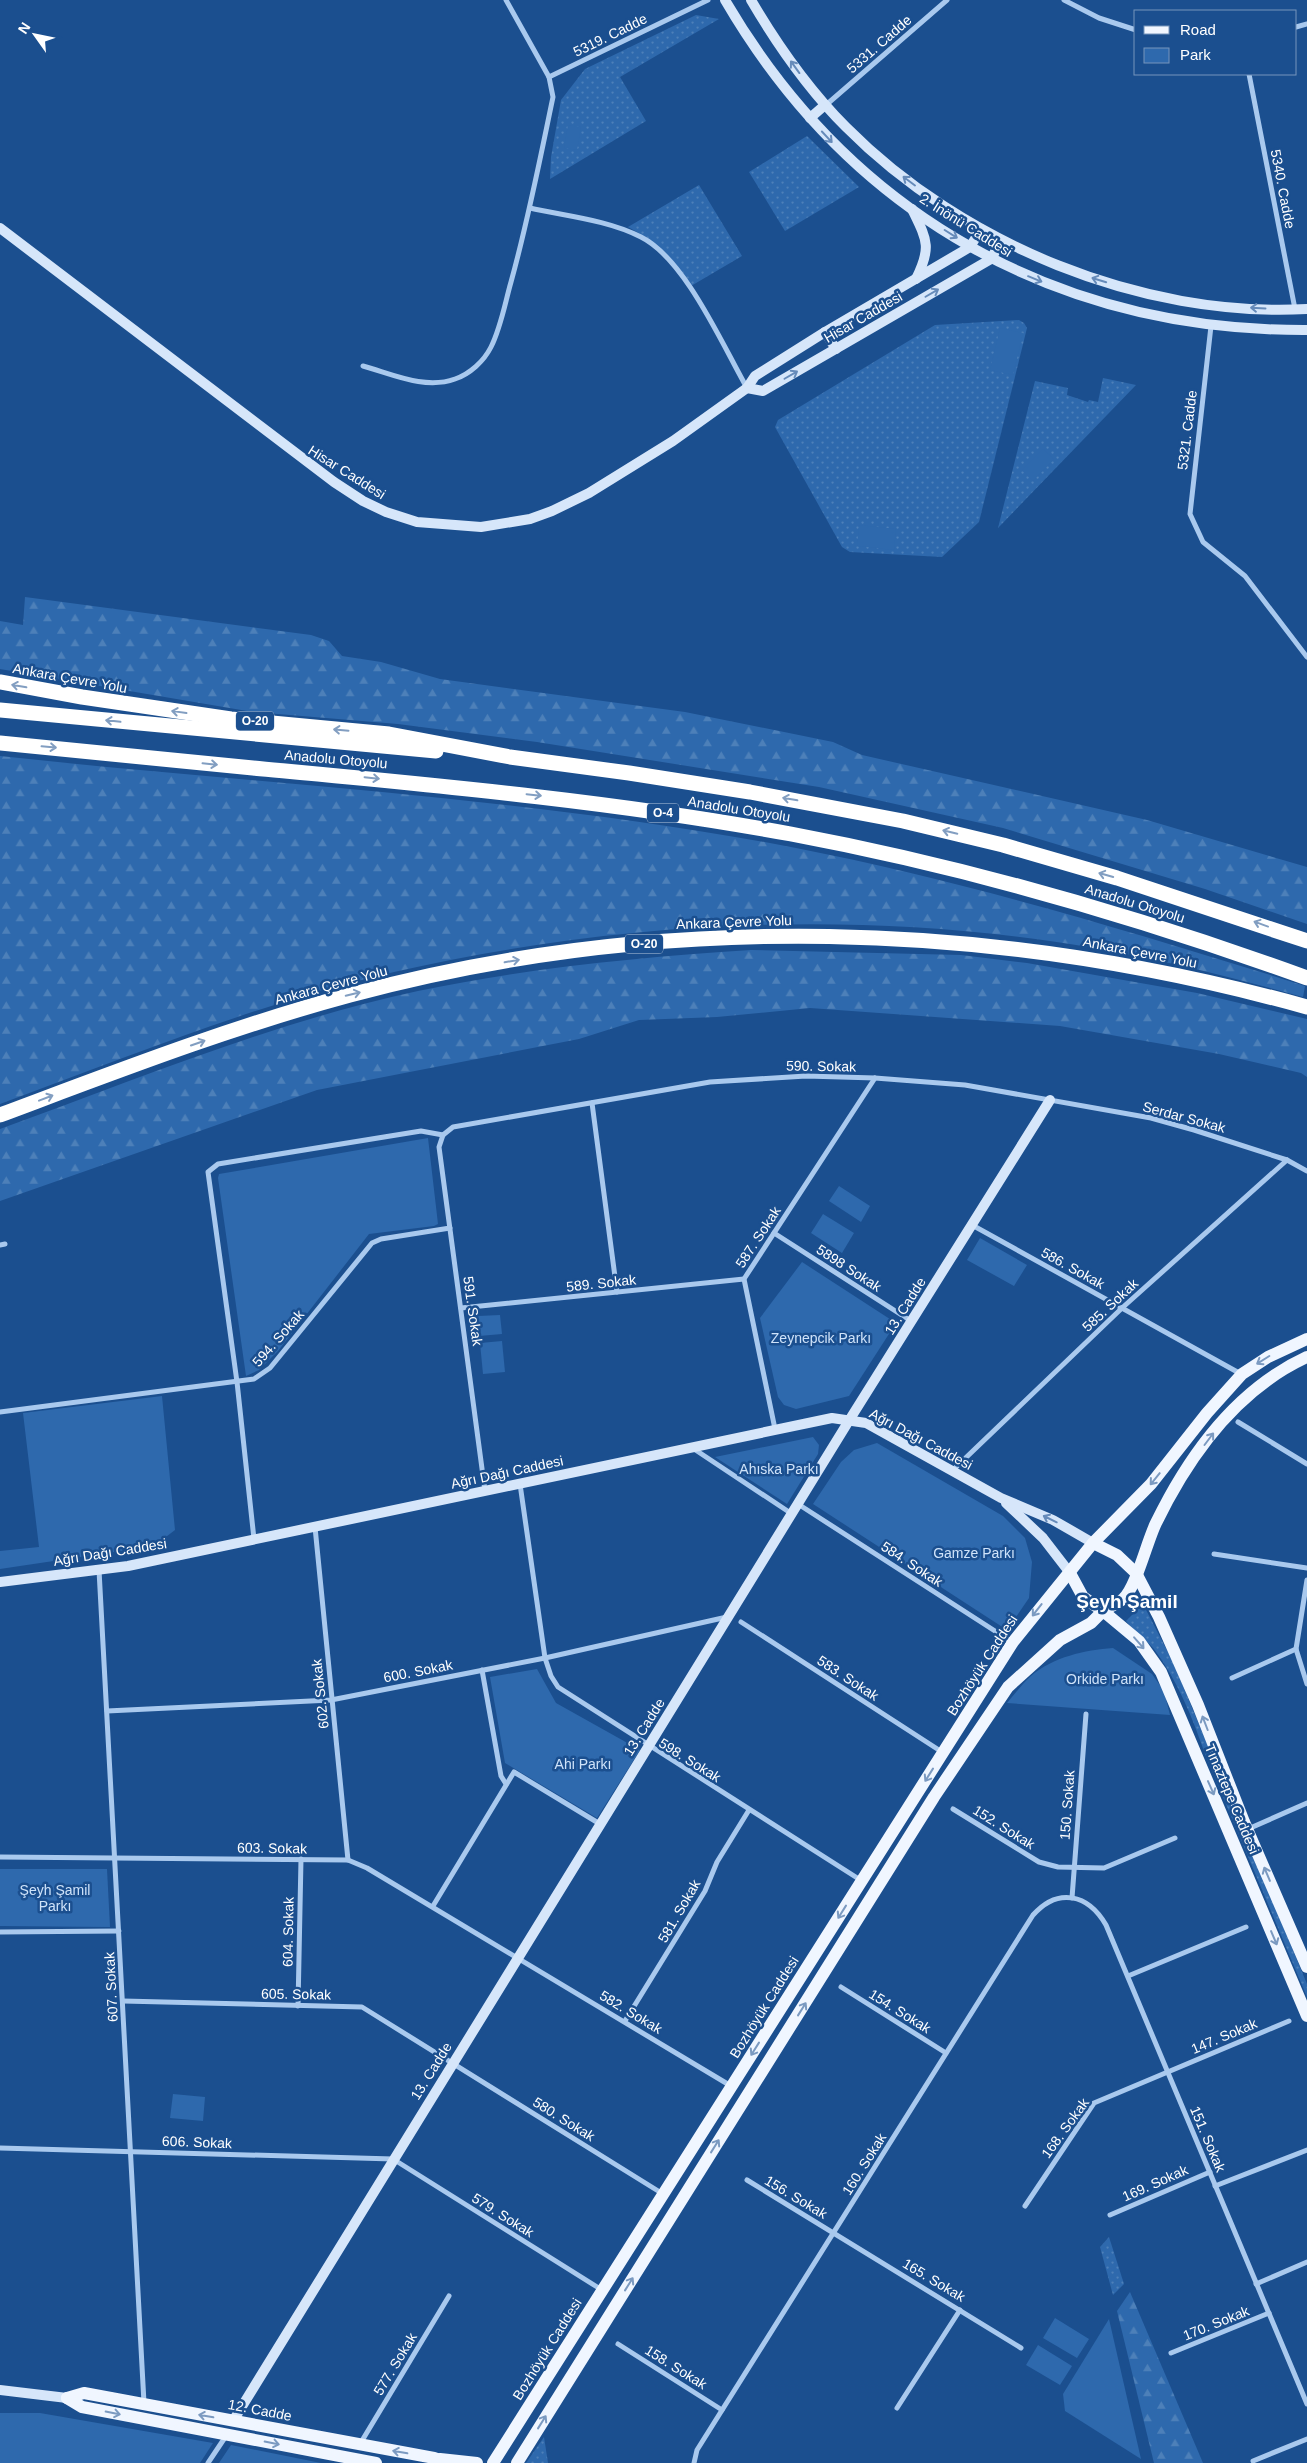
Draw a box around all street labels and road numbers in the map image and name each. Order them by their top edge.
street label: 5319. Cadde [570,10,650,60]
street label: 5331. Cadde [843,12,915,76]
street label: 5340. Cadde [1267,148,1299,230]
street label: 2. İnönü Caddesi [917,189,1016,260]
street label: Hisar Caddesi [821,288,905,346]
street label: 5321. Cadde [1174,389,1200,471]
street label: Hisar Caddesi [305,442,389,502]
street label: Ankara Çevre Yolu [12,660,128,696]
road number: O-20 [236,711,274,730]
street label: Anadolu Otoyolu [284,747,388,771]
street label: Anadolu Otoyolu [687,793,791,825]
road number: O-4 [647,804,679,822]
street label: Anadolu Otoyolu [1083,880,1187,926]
street label: Ankara Çevre Yolu [676,912,792,932]
street label: Ankara Çevre Yolu [1082,933,1198,971]
road number: O-20 [625,934,663,954]
street label: Ankara Çevre Yolu [273,962,389,1008]
street label: 590. Sokak [786,1057,857,1075]
street label: Serdar Sokak [1141,1098,1228,1136]
street label: 587. Sokak [732,1202,784,1271]
street label: 5898 Sokak [814,1241,885,1295]
street label: 586. Sokak [1038,1244,1108,1292]
street label: 589. Sokak [565,1271,638,1295]
street label: 13. Cadde [881,1274,929,1338]
street label: 591. Sokak [460,1275,486,1348]
street label: 585. Sokak [1079,1275,1142,1335]
street label: 594. Sokak [249,1306,308,1370]
street label: Ağrı Dağı Caddesi [867,1405,975,1473]
street label: Ağrı Dağı Caddesi [449,1452,565,1492]
street label: Ağrı Dağı Caddesi [52,1535,168,1569]
street label: 584. Sokak [878,1538,947,1590]
street label: Bozhöyük Caddesi [943,1612,1021,1718]
street label: 583. Sokak [814,1652,883,1704]
street label: 600. Sokak [382,1656,455,1686]
street label: 602. Sokak [308,1657,332,1730]
street label: 13. Cadde [620,1695,668,1759]
street label: 598. Sokak [656,1735,725,1786]
street label: Tınaztepe Caddesi [1202,1742,1262,1856]
street label: 150. Sokak [1057,1769,1077,1841]
street label: 152. Sokak [970,1802,1039,1853]
street label: 603. Sokak [237,1839,308,1857]
street label: 581. Sokak [655,1876,704,1945]
street label: 604. Sokak [279,1896,297,1967]
street label: 607. Sokak [101,1951,121,2022]
street label: Bozhöyük Caddesi [726,1953,802,2061]
street label: 605. Sokak [261,1985,332,2003]
street label: 154. Sokak [866,1986,935,2037]
street label: 582. Sokak [597,1987,666,2037]
street label: 147. Sokak [1189,2015,1260,2057]
street label: 13. Cadde [407,2039,455,2103]
street label: 580. Sokak [530,2094,599,2145]
street label: 168. Sokak [1038,2094,1093,2161]
street label: 151. Sokak [1187,2104,1229,2175]
street label: 160. Sokak [839,2129,890,2198]
street label: 606. Sokak [162,2133,233,2151]
street label: 169. Sokak [1120,2161,1191,2205]
street label: 156. Sokak [762,2172,831,2222]
street label: 579. Sokak [469,2190,538,2241]
street label: 165. Sokak [900,2255,969,2305]
street label: Bozhöyük Caddesi [509,2295,585,2403]
street label: 170. Sokak [1181,2302,1252,2344]
street label: 577. Sokak [370,2329,420,2398]
street label: 158. Sokak [642,2342,711,2393]
street label: 12. Cadde [227,2396,293,2424]

